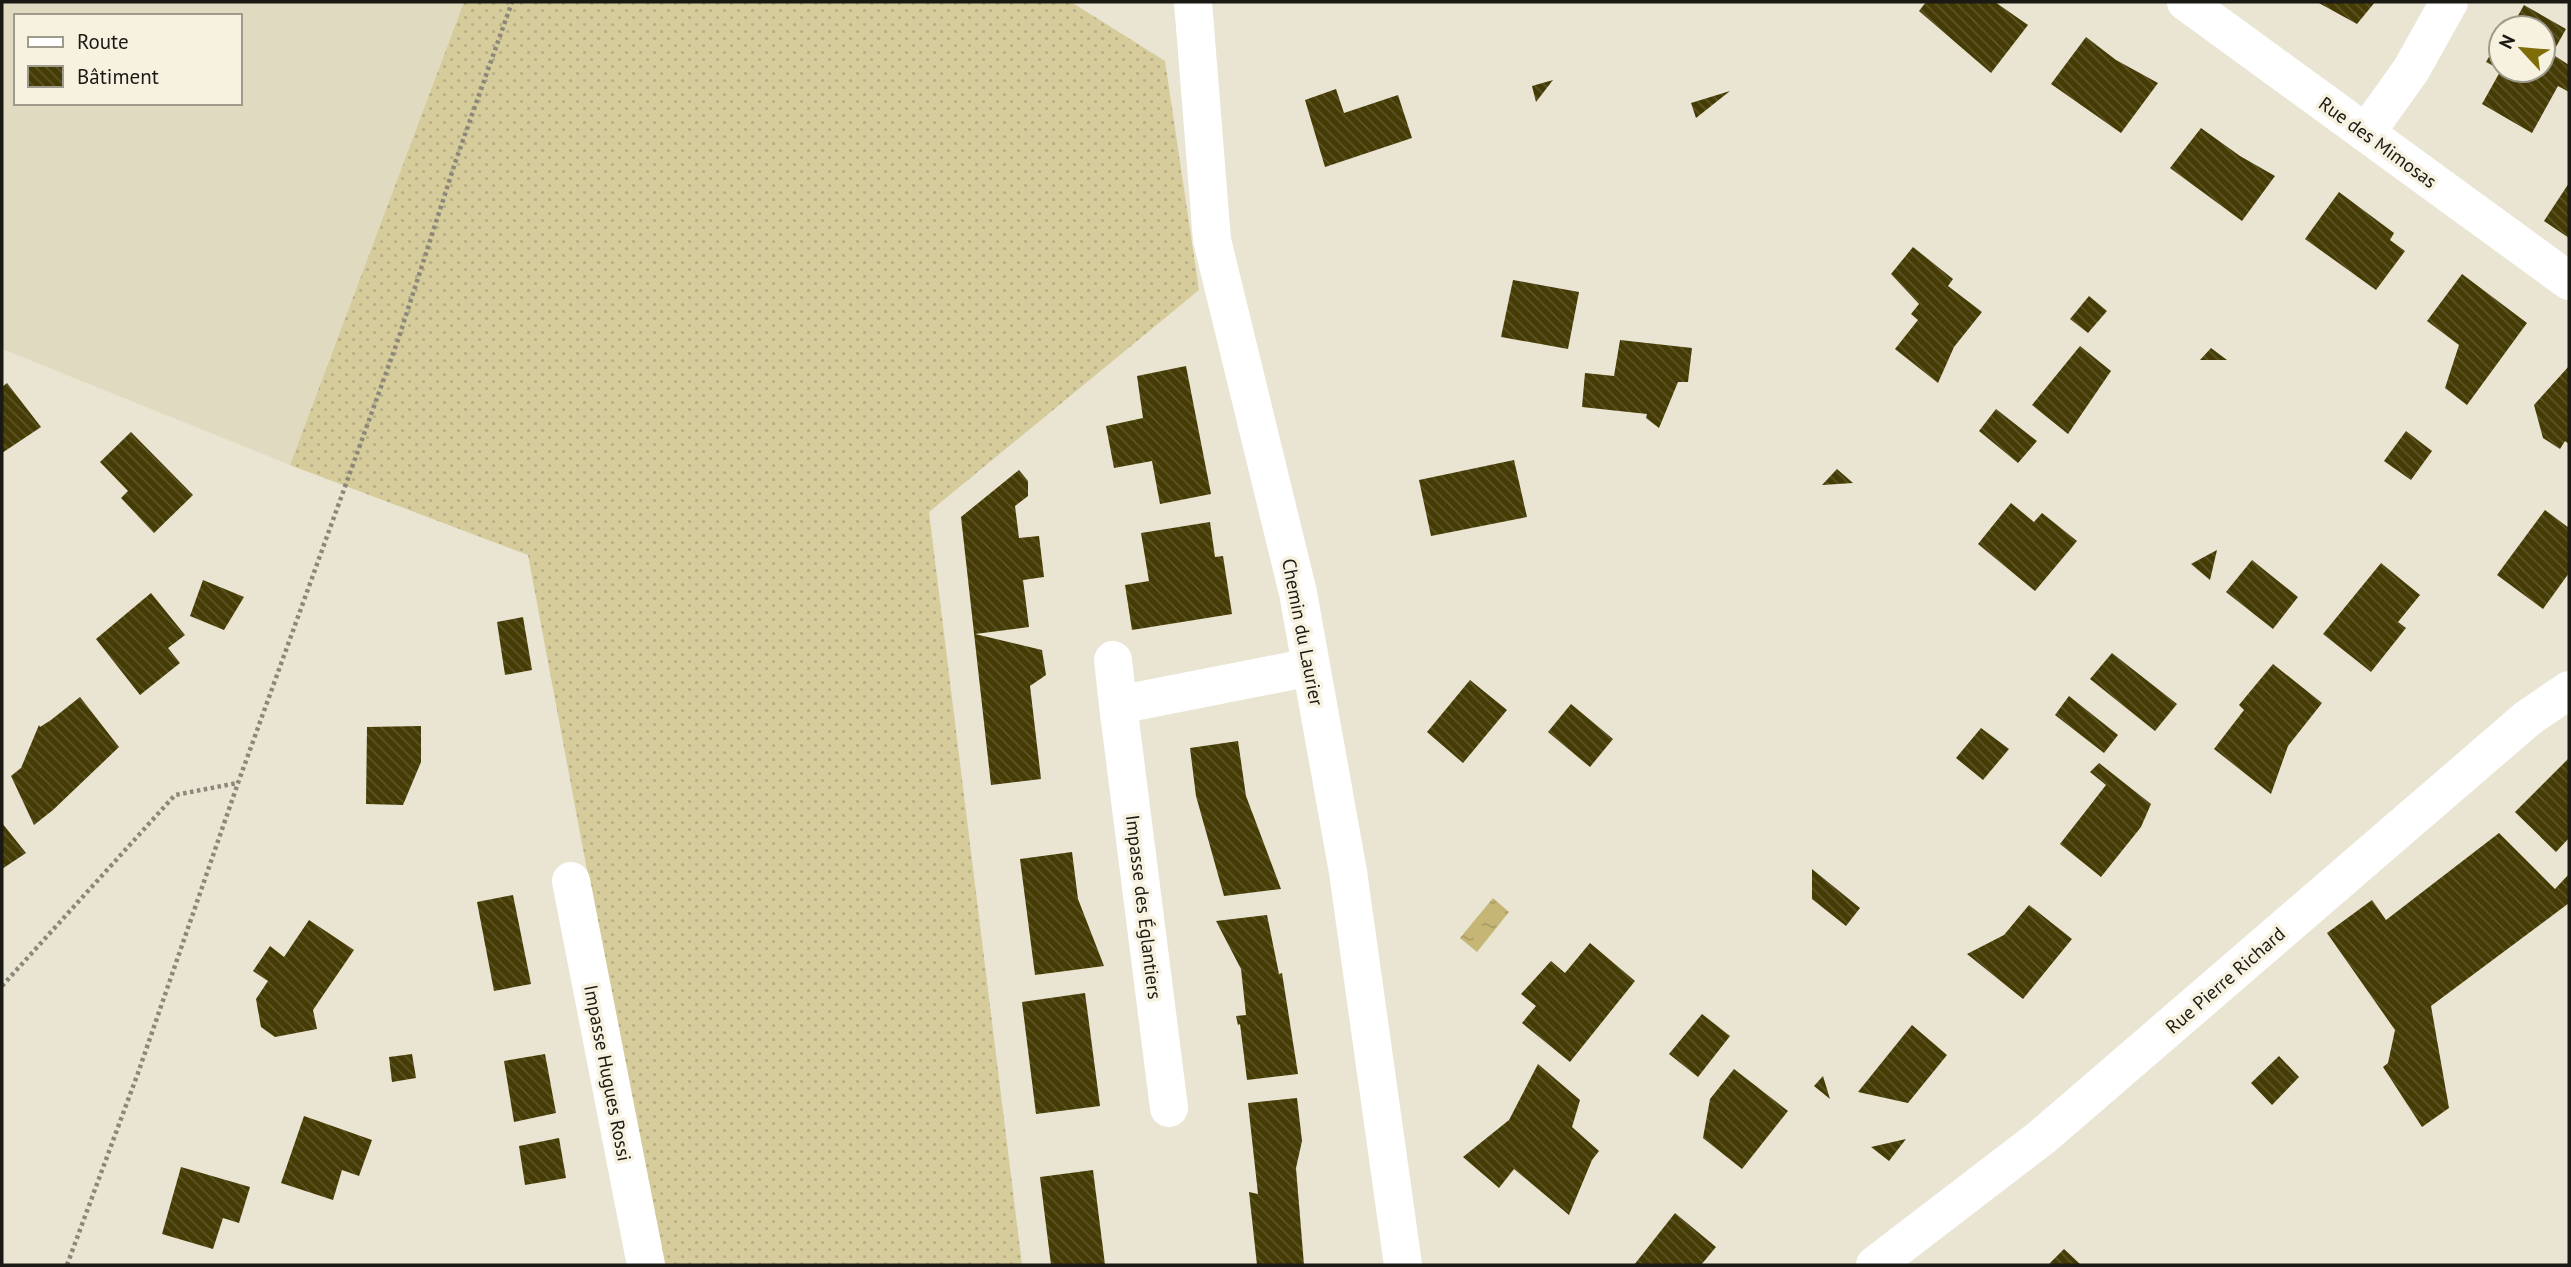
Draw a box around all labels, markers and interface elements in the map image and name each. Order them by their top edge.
legend [14,14,242,105]
north arrow [2487,14,2557,84]
text: Route [77,28,129,55]
text: N [2493,31,2520,52]
text: Bâtiment [77,63,159,90]
street label: Rue des Mimosas [2314,91,2442,193]
street label: Chemin du Laurier [1277,556,1329,708]
street label: Impasse des Églantiers [1121,813,1167,1001]
street label: Rue Pierre Richard [2160,922,2290,1038]
street label: Impasse Hugues Rossi [579,983,637,1163]

